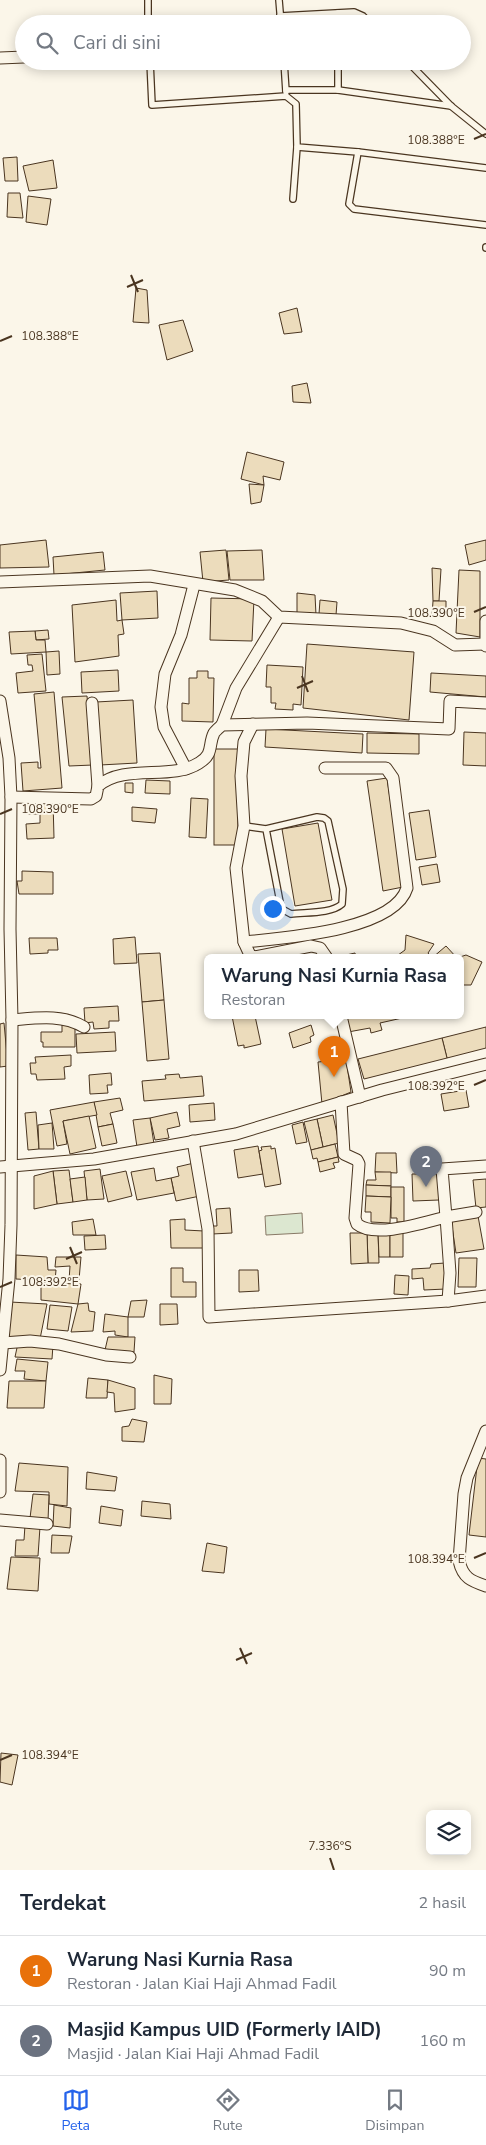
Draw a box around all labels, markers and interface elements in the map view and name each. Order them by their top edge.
search box [15,15,471,70]
icon: search [33,29,61,57]
text: Cari di sini [73,30,161,56]
text: 108.388°E [407,132,465,148]
text: 108.388°E [21,328,79,344]
text: 108.390°E [407,605,465,621]
text: 108.390°E [21,801,79,817]
your location [260,896,286,922]
popup [204,954,464,1019]
text: Warung Nasi Kurnia Rasa [221,963,447,989]
text: Restoran [221,989,285,1011]
pin: 1 [318,1036,350,1077]
text: 108.392°E [407,1078,465,1094]
pin: 2 [410,1146,442,1187]
text: 108.392°E [21,1274,79,1290]
text: 108.394°E [407,1551,465,1567]
text: 108.394°E [21,1747,79,1763]
map controls [426,1810,471,1855]
button: layers [426,1810,471,1855]
text: 7.336°S [308,1838,352,1854]
text: Terdekat [20,1889,106,1917]
text: 2 hasil [419,1892,466,1914]
text: Warung Nasi Kurnia Rasa [67,1947,293,1973]
text: 1 [31,1960,41,1982]
text: 90 m [429,1960,466,1982]
text: Restoran · Jalan Kiai Haji Ahmad Fadil [67,1973,337,1995]
text: Masjid Kampus UID (Formerly IAID) [67,2017,382,2043]
text: 2 [31,2030,41,2052]
text: 160 m [419,2030,466,2052]
text: Masjid · Jalan Kiai Haji Ahmad Fadil [67,2043,319,2065]
tab: Peta [62,2086,90,2135]
tab: Rute [213,2086,242,2135]
tab: Disimpan [365,2086,424,2135]

